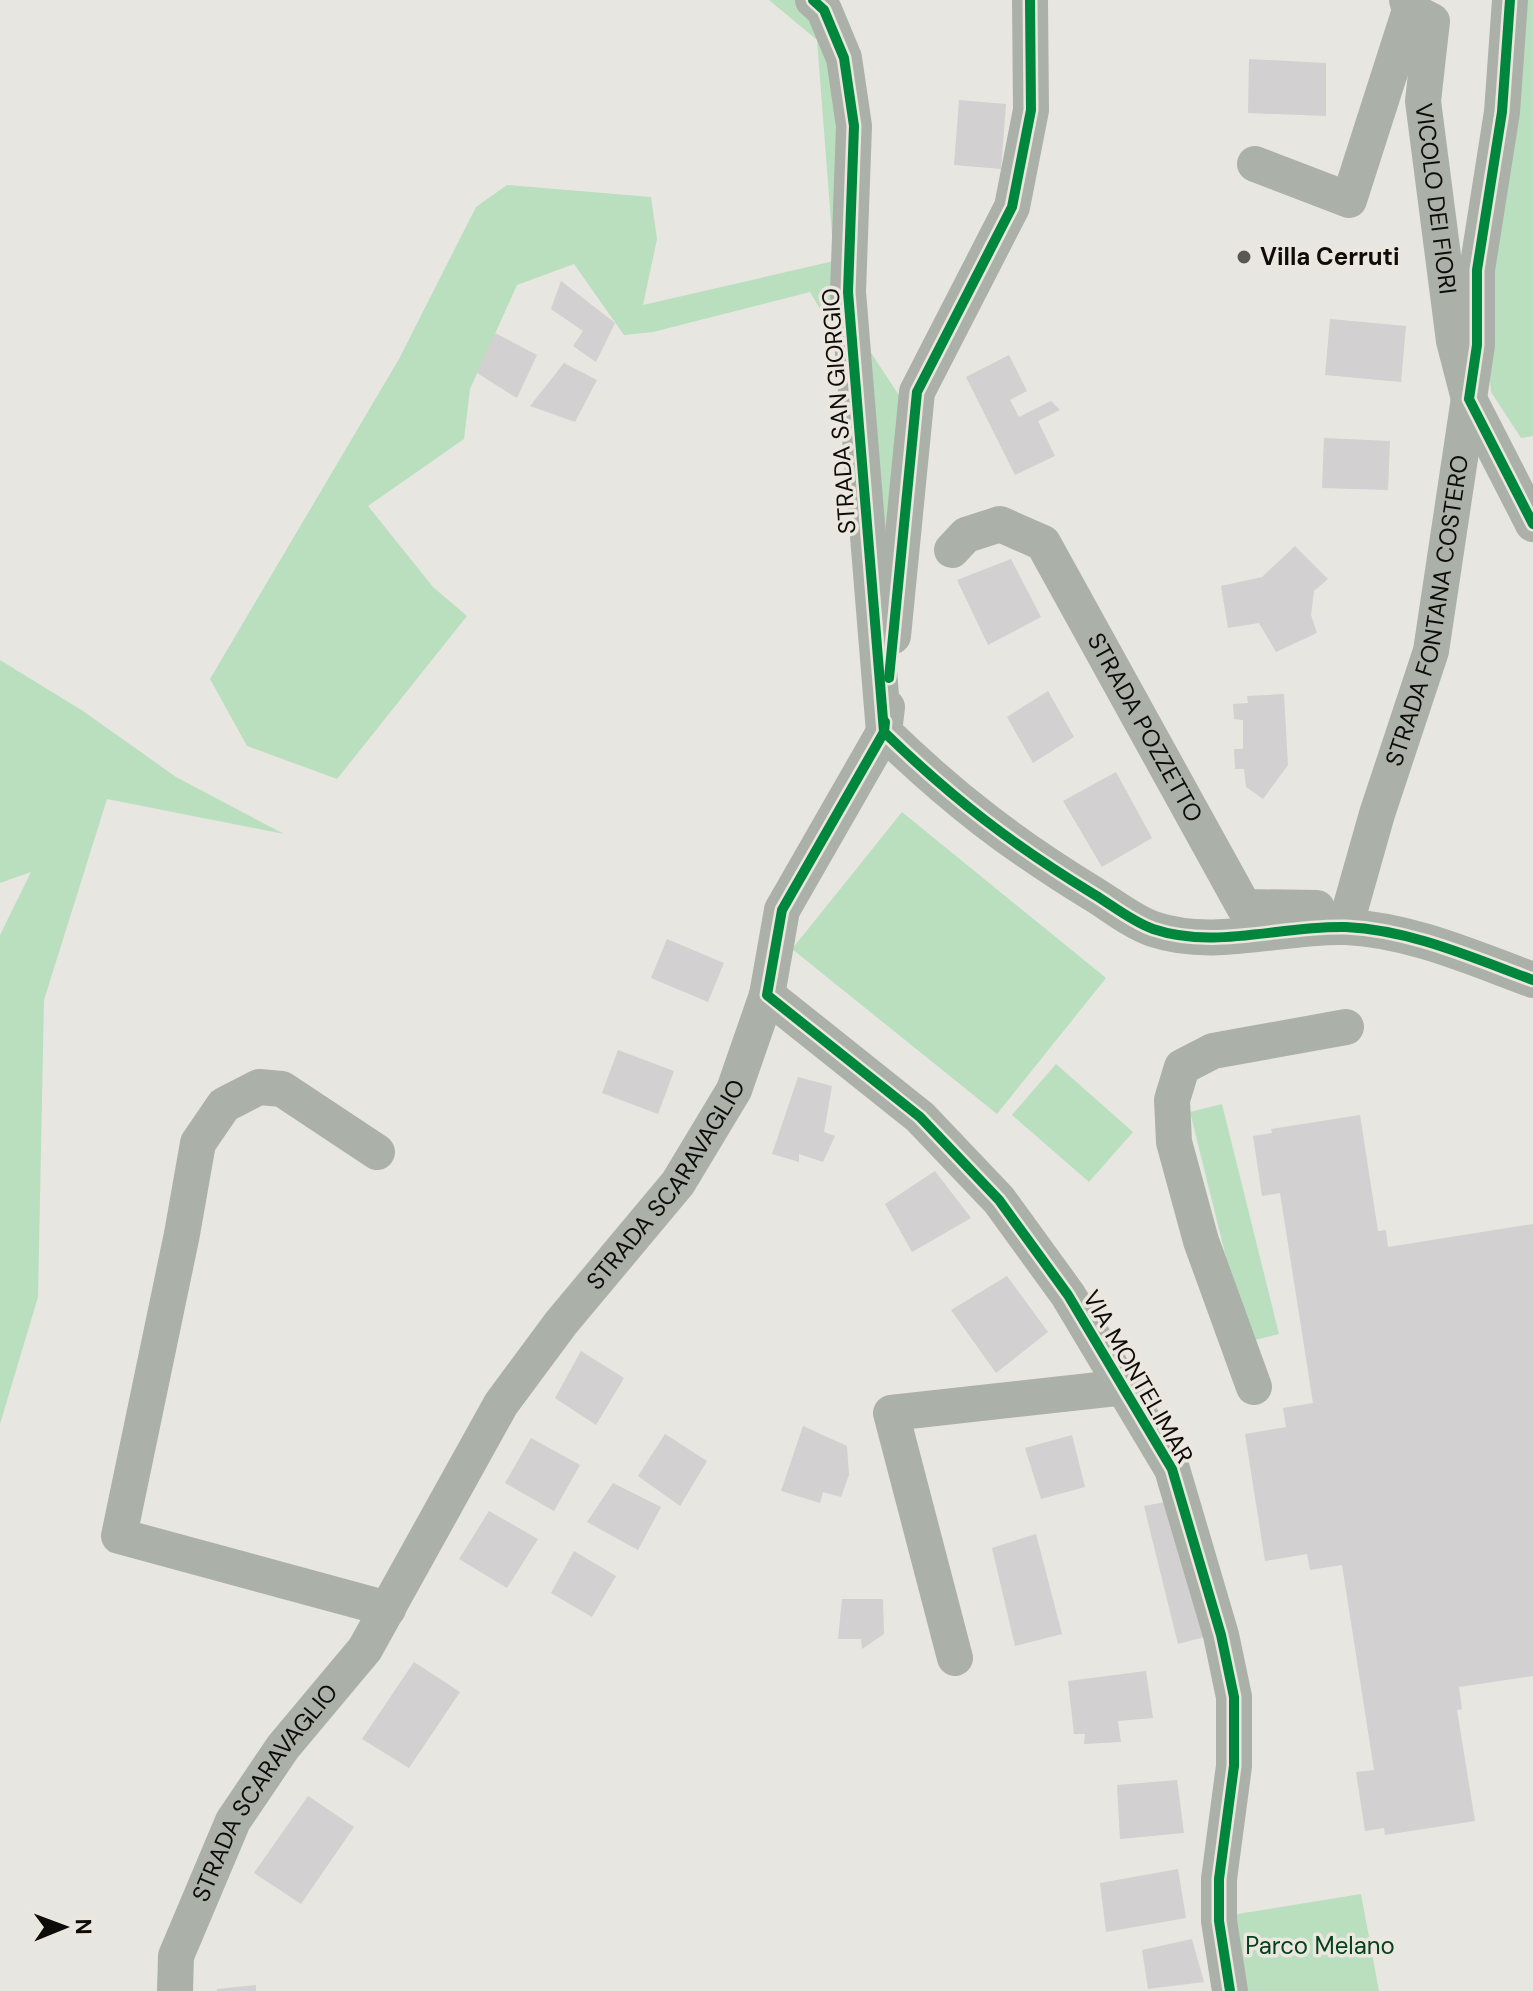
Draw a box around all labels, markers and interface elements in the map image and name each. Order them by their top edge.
street label: VICOLO DEI FIORI [1408,101,1464,296]
place label: Villa Cerruti [1260,241,1400,272]
marker: Villa Cerruti [1235,248,1253,266]
street label: STRADA SAN GIORGIO [814,287,863,535]
street label: STRADA FONTANA COSTERO [1378,453,1475,770]
street label: STRADA POZZETTO [1081,627,1210,827]
street label: STRADA SCARAVAGLIO [579,1075,751,1296]
street label: VIA MONTELIMAR [1076,1285,1201,1469]
street label: STRADA SCARAVAGLIO [185,1677,344,1906]
north arrow [24,1887,104,1967]
text: N [69,1918,98,1935]
park label: Parco Melano [1245,1930,1395,1961]

